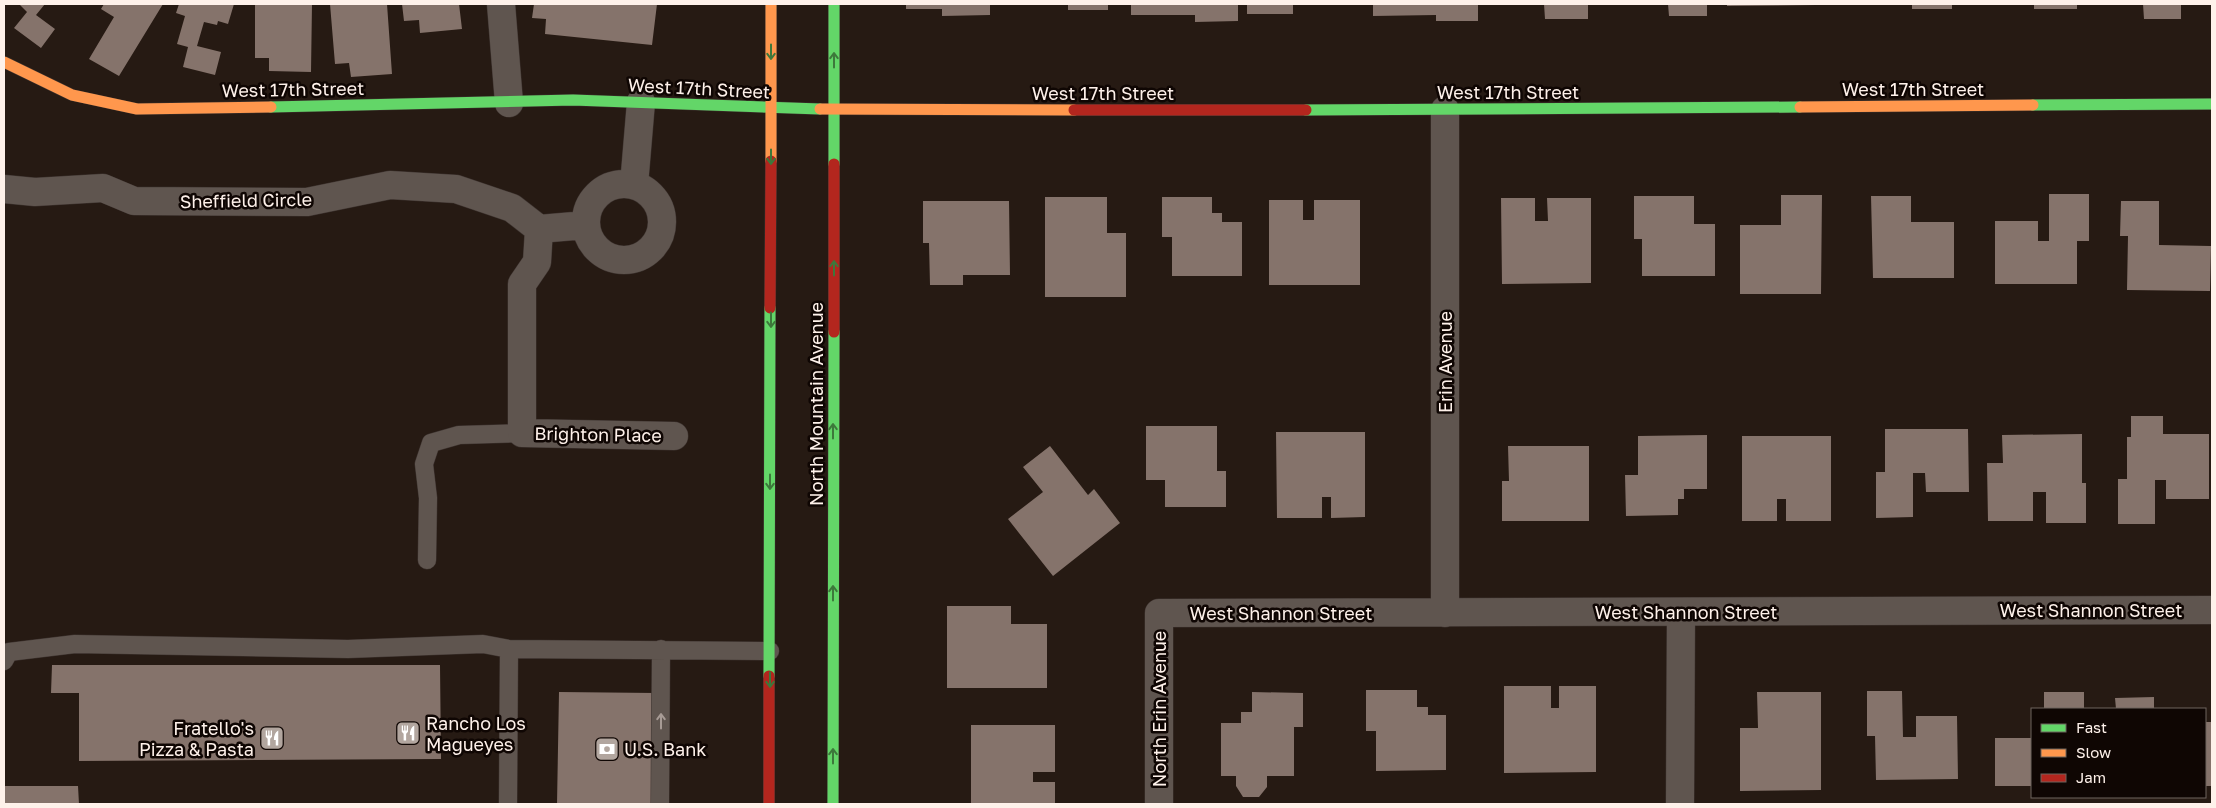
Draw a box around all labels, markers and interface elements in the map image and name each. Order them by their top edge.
one-way arrow [766,44,776,60]
one-way arrow [829,53,839,69]
street label: West 17th Street [627,73,771,103]
street label: West 17th Street [222,77,364,101]
street label: West 17th Street [1842,78,1984,100]
street label: West 17th Street [1437,81,1579,103]
street label: West 17th Street [1032,82,1174,104]
one-way arrow [766,148,776,165]
street label: Sheffield Circle [180,188,312,212]
one-way arrow [829,261,839,277]
street label: North Mountain Avenue [805,302,827,506]
one-way arrow [766,311,776,327]
street label: Erin Avenue [1434,311,1456,413]
street label: Brighton Place [534,422,662,446]
one-way arrow [828,423,838,439]
one-way arrow [765,474,775,490]
one-way arrow [828,585,838,602]
street label: West Shannon Street [2000,599,2182,621]
street label: West Shannon Street [1595,601,1777,623]
street label: West Shannon Street [1190,602,1372,624]
street label: North Erin Avenue [1148,631,1170,787]
one-way arrow [765,671,775,687]
legend [2031,708,2206,798]
place label: Rancho Los Magueyes [426,712,526,755]
one-way arrow [656,713,666,729]
place label: Fratello's Pizza & Pasta [139,717,254,760]
text: Fast [2076,718,2107,736]
restaurant icon: Rancho Los Magueyes [395,720,421,746]
restaurant icon: Fratello's Pizza & Pasta [259,725,285,751]
bank icon: U.S. Bank [594,736,620,762]
place label: U.S. Bank [624,738,707,760]
text: Slow [2076,743,2111,761]
one-way arrow [828,748,838,764]
text: Jam [2076,768,2106,786]

